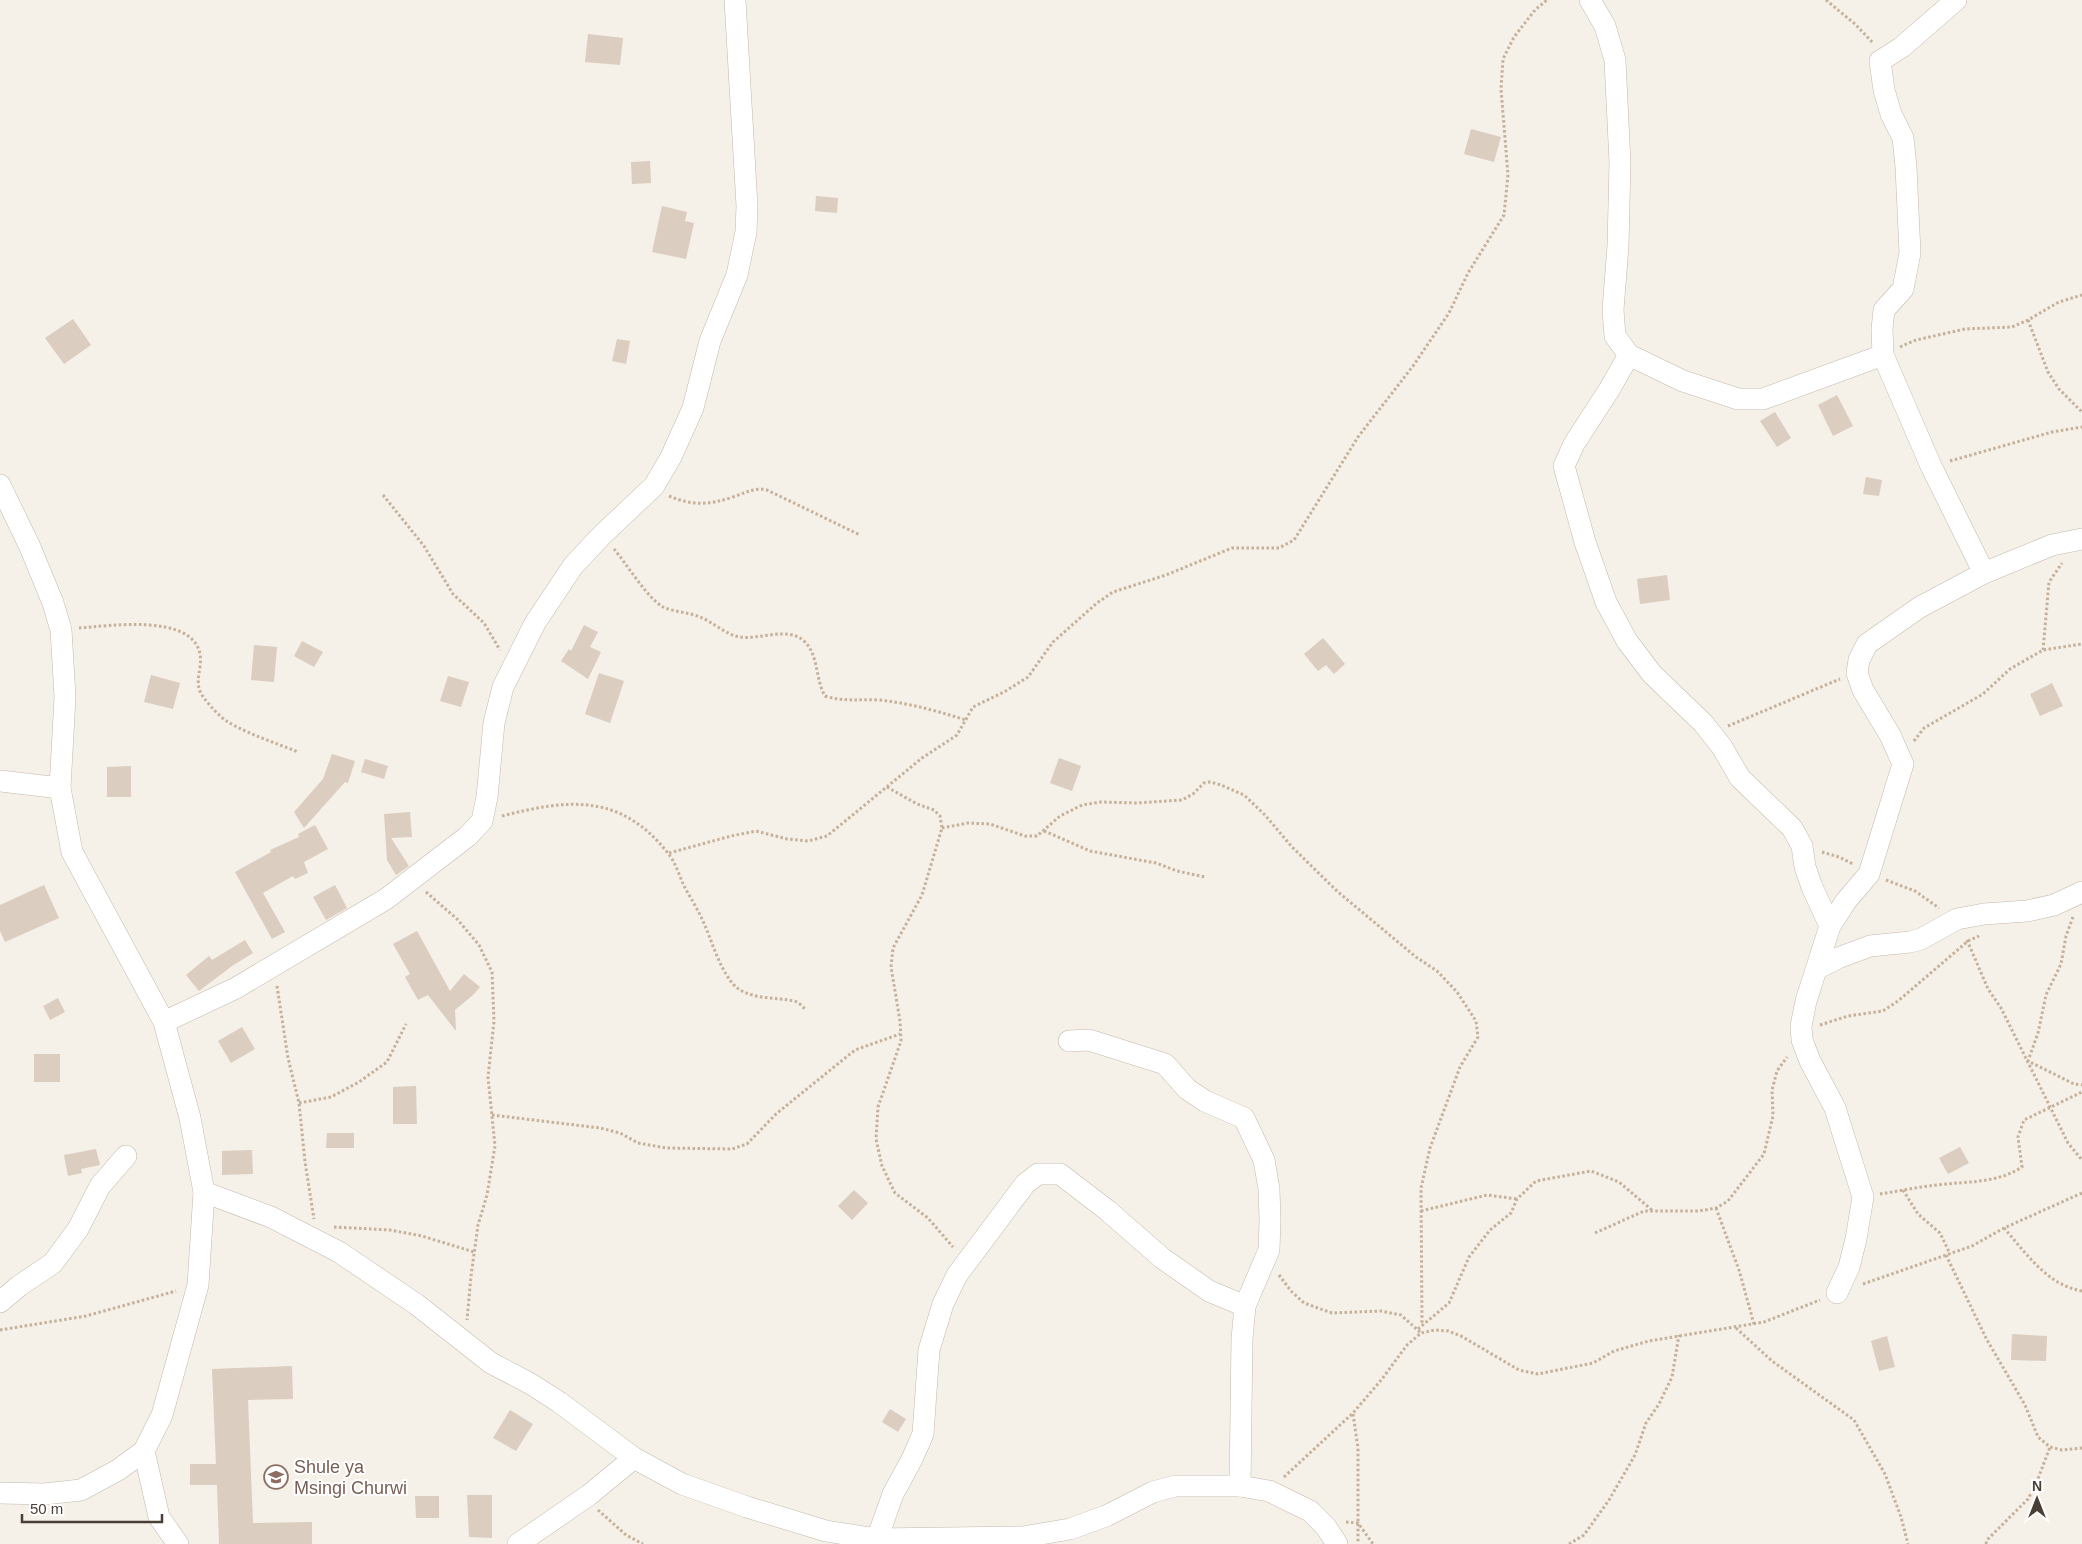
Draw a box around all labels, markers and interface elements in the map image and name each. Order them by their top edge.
place label: Shule ya Msingi Churwi [294,1457,407,1498]
school or university icon: Shule ya Msingi Churwi [263,1464,289,1490]
north arrow [2012,1474,2062,1524]
text: N [2032,1478,2042,1494]
scale bar [22,1492,162,1524]
text: 50 m [30,1500,63,1517]

